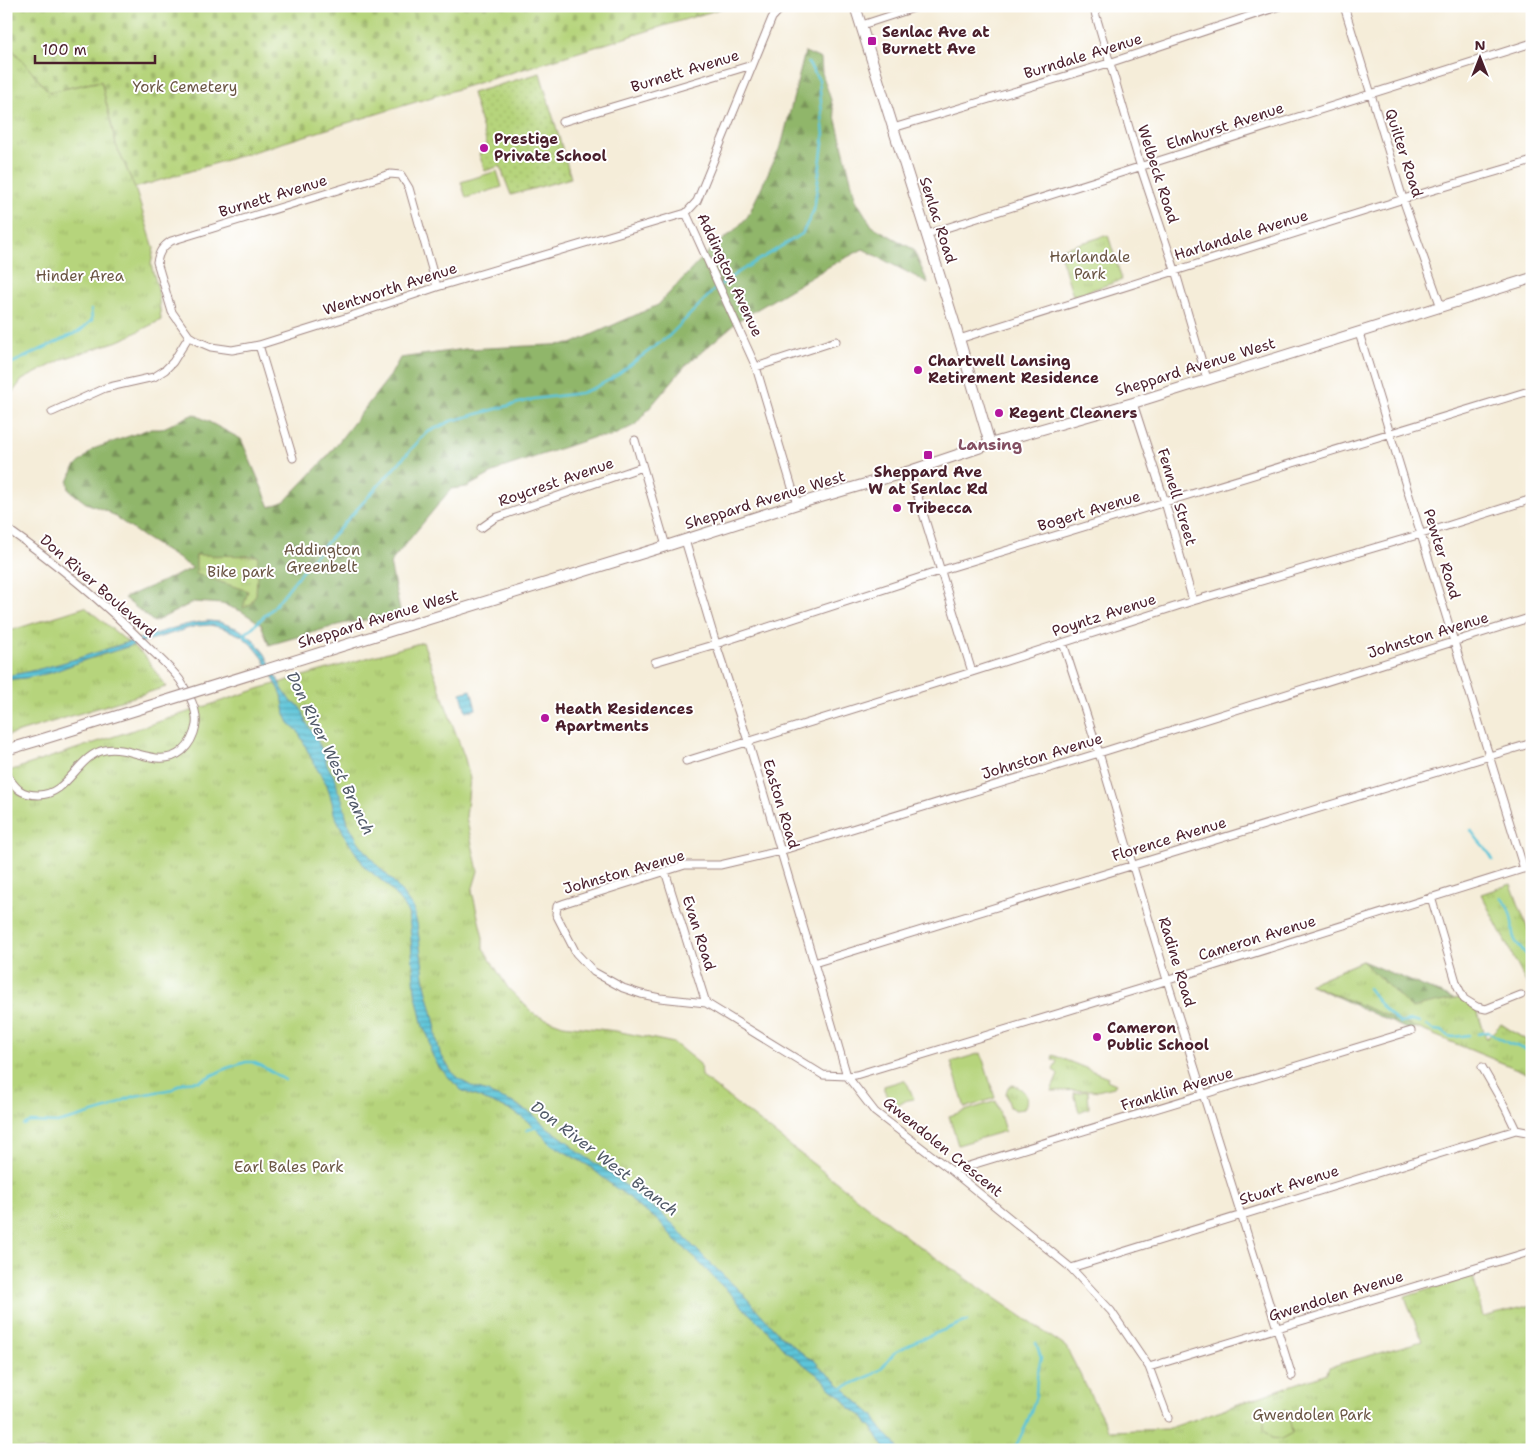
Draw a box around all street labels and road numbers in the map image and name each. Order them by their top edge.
street label: Burndale Avenue [1021,28,1145,84]
street label: Burnett Avenue [628,45,742,97]
street label: Elmhurst Avenue [1164,98,1286,154]
street label: Quilter Road [1380,106,1428,200]
street label: Welbeck Road [1133,122,1184,226]
street label: Burnett Avenue [216,170,330,222]
street label: Senlac Road [915,174,962,266]
street label: Harlandale Avenue [1172,205,1310,265]
street label: Addington Avenue [693,210,767,340]
street label: Wentworth Avenue [320,258,460,320]
street label: Sheppard Avenue West [1112,333,1278,401]
street label: Fennell Street [1153,446,1201,548]
street label: Roycrest Avenue [496,453,616,511]
street label: Sheppard Avenue West [682,466,848,534]
street label: Bogert Avenue [1035,486,1143,536]
street label: Pewter Road [1419,506,1465,602]
street label: Don River Boulevard [36,530,161,642]
street label: Sheppard Avenue West [295,585,461,653]
street label: Poyntz Avenue [1049,589,1159,641]
street label: Johnston Avenue [1365,607,1491,663]
street label: Johnston Avenue [979,728,1105,784]
street label: Easton Road [758,757,804,852]
street label: Florence Avenue [1109,812,1229,866]
street label: Johnston Avenue [561,845,687,899]
street label: Evan Road [677,893,721,973]
street label: Cameron Avenue [1196,911,1318,965]
street label: Radine Road [1154,915,1200,1010]
street label: Franklin Avenue [1118,1062,1236,1116]
street label: Gwendolen Crescent [879,1092,1007,1202]
street label: Stuart Avenue [1237,1160,1341,1210]
street label: Gwendolen Avenue [1266,1266,1406,1326]

